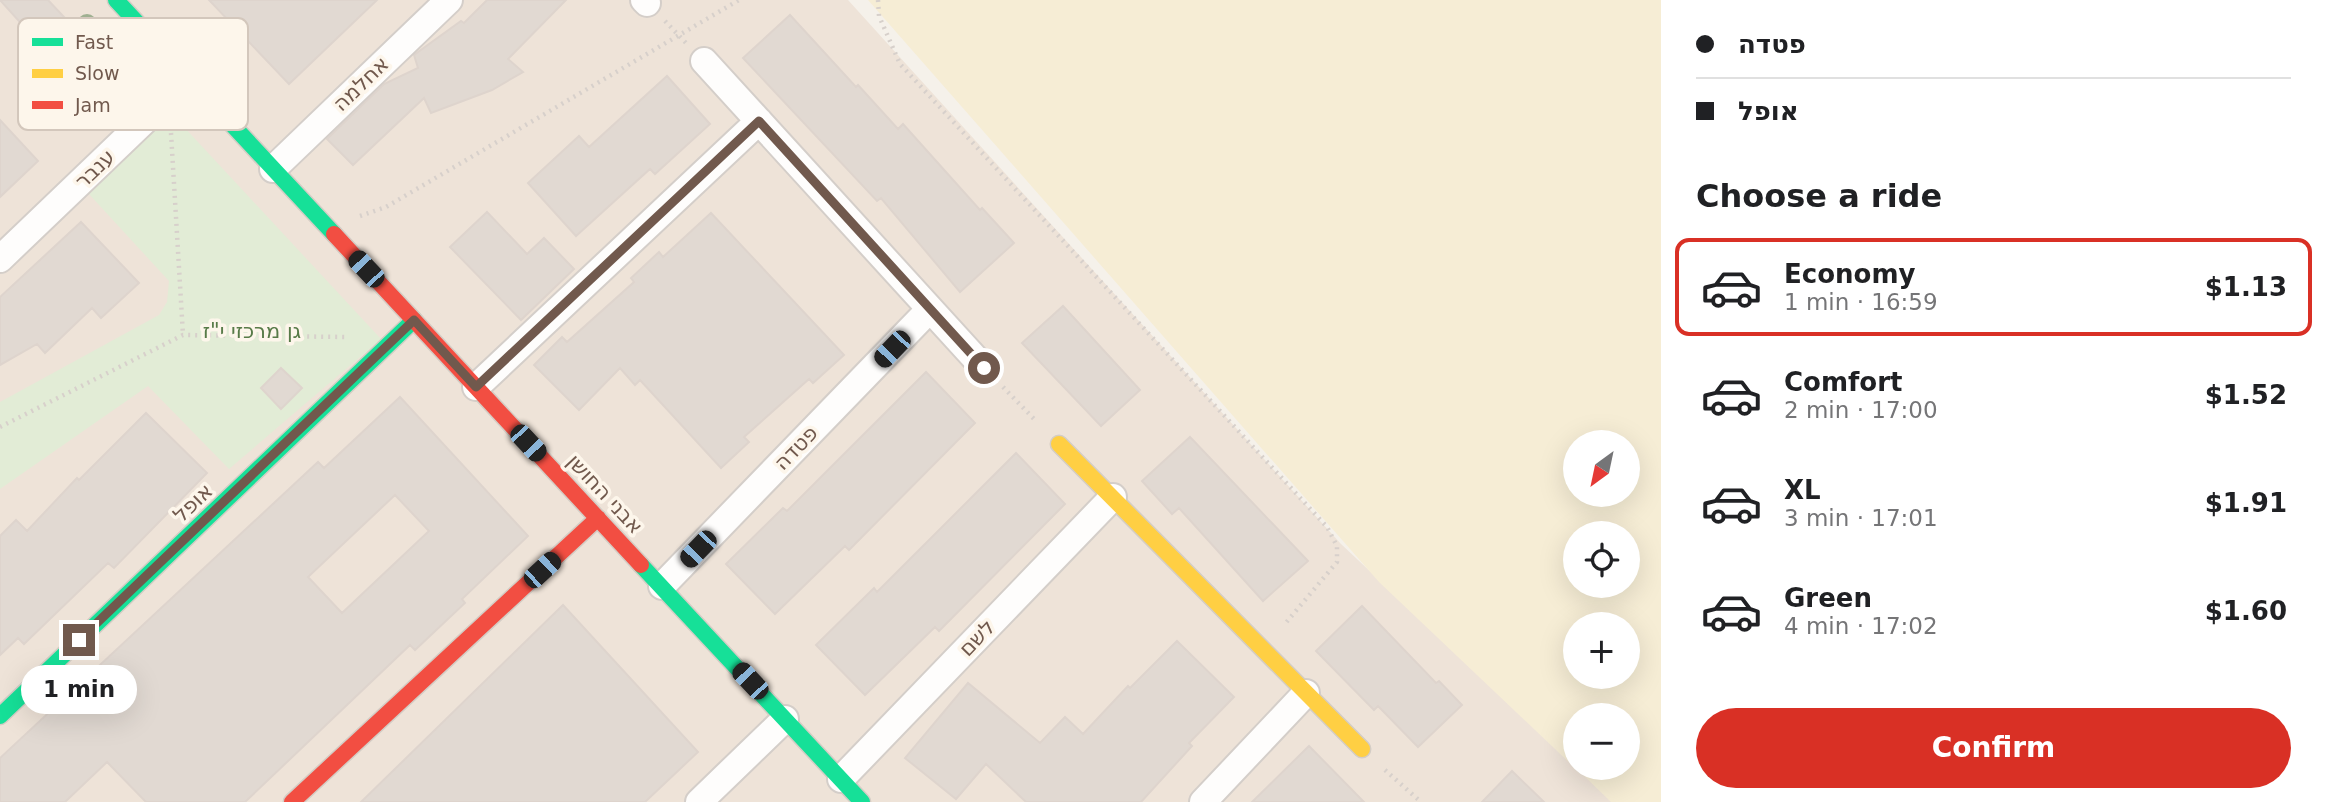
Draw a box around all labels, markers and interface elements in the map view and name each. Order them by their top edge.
legend [18,18,248,130]
text: פטדה [1738,29,1806,59]
text: Fast [75,31,113,53]
street label: אחלמה [328,52,394,116]
text: Slow [75,62,120,84]
text: Jam [74,94,111,116]
text: אופל [1738,96,1799,126]
street label: ענבר [70,145,120,193]
text: Choose a ride [1696,177,1942,215]
car [344,246,389,292]
icon: car [1700,256,1763,319]
text: Economy [1784,259,1915,289]
text: $1.13 [2205,272,2287,302]
text: 1 min · 16:59 [1784,289,1938,315]
park label: גן מרכזי י"ז [203,319,302,343]
car [870,327,915,371]
route start [968,352,1000,384]
icon: car [1700,364,1763,427]
text: Comfort [1784,367,1902,397]
text: $1.52 [2205,380,2287,410]
text: 2 min · 17:00 [1784,397,1938,423]
car [506,420,551,466]
street label: פטדה [769,421,823,475]
north arrow [1563,430,1640,508]
map controls [1563,430,1640,780]
street label: אבני החושן [562,449,648,539]
icon: car [1700,472,1763,535]
text: XL [1784,475,1821,505]
street label: אופל [169,479,217,527]
text: $1.91 [2205,488,2287,518]
text: 3 min · 17:01 [1784,505,1938,531]
button: locate [1563,521,1640,598]
car [676,527,721,571]
car [520,548,565,592]
icon: car [1700,580,1763,643]
text: Green [1784,583,1872,613]
text: $1.60 [2205,596,2287,626]
button: + [1563,612,1640,689]
text: 4 min · 17:02 [1784,613,1938,639]
street label: לשם [954,615,1000,661]
route end [63,624,95,656]
car [728,658,773,704]
callout: 1 min [21,664,137,714]
text: 1 min [43,676,115,702]
button: − [1563,703,1640,780]
button: Confirm [1696,708,2291,788]

